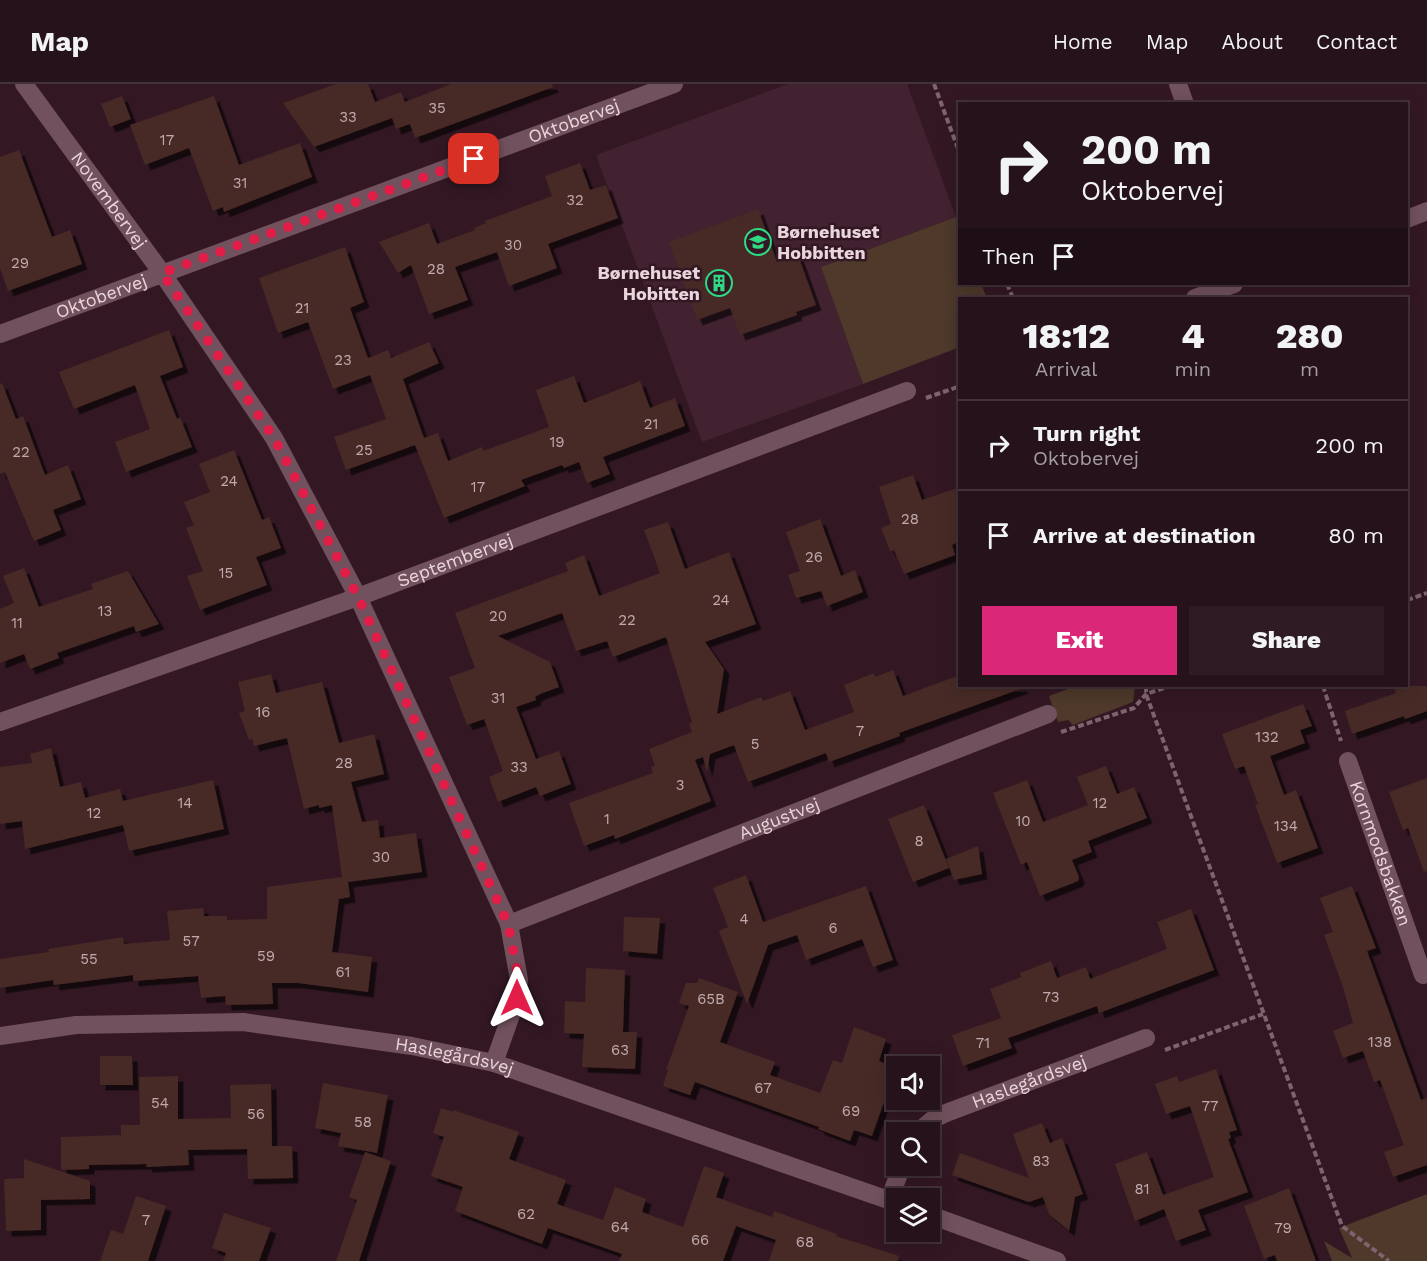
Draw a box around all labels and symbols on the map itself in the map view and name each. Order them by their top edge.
street label: Oktobervej [525,94,622,147]
house number: 35 [428,99,446,117]
house number: 33 [339,108,357,126]
house number: 17 [160,131,174,149]
pin [448,133,499,184]
street label: Novembervej [67,148,152,252]
house number: 31 [233,174,247,192]
house number: 32 [566,191,584,209]
place label: Børnehuset Hobbitten [777,221,880,263]
school or university icon: Børnehuset Hobbitten [743,227,773,257]
house number: 30 [504,236,522,254]
house number: 29 [11,254,29,272]
house number: 28 [427,260,445,278]
place label: Børnehuset Hobitten [598,262,700,304]
building icon: Børnehuset Hobitten [704,268,734,298]
street label: Oktobervej [53,270,150,322]
house number: 21 [295,299,309,317]
house number: 23 [334,351,352,369]
house number: 21 [644,415,658,433]
house number: 19 [549,433,565,451]
house number: 25 [355,441,373,459]
house number: 22 [12,443,30,461]
house number: 24 [220,472,238,490]
house number: 17 [471,478,485,496]
house number: 28 [901,510,919,528]
street label: Septembervej [394,529,516,591]
house number: 26 [805,548,823,566]
house number: 15 [219,564,233,582]
house number: 24 [712,591,730,609]
house number: 13 [98,602,112,620]
house number: 20 [489,607,507,625]
house number: 22 [618,611,636,629]
house number: 11 [11,614,23,632]
house number: 31 [491,689,505,707]
house number: 16 [256,703,270,721]
house number: 7 [856,722,864,740]
house number: 132 [1255,728,1279,746]
house number: 5 [751,735,759,753]
house number: 28 [335,754,353,772]
house number: 33 [510,758,528,776]
house number: 3 [676,776,684,794]
street label: Kornmodsbakken [1346,778,1416,929]
street label: Augustvej [736,793,823,843]
house number: 14 [177,794,193,812]
house number: 12 [1093,794,1107,812]
house number: 12 [87,804,101,822]
house number: 1 [604,810,610,828]
house number: 10 [1015,812,1031,830]
house number: 134 [1274,817,1298,835]
house number: 8 [914,832,924,850]
house number: 30 [372,848,390,866]
house number: 4 [739,910,749,928]
house number: 6 [828,919,838,937]
house number: 57 [182,932,200,950]
house number: 59 [257,947,275,965]
house number: 55 [80,950,98,968]
house number: 61 [336,963,350,981]
position arrow [485,966,549,1030]
house number: 73 [1042,988,1060,1006]
house number: 65B [697,990,725,1008]
street label: Haslegårdsvej [394,1033,517,1079]
house number: 138 [1368,1033,1392,1051]
house number: 71 [976,1034,990,1052]
house number: 63 [611,1041,629,1059]
street label: Haslegårdsvej [969,1050,1089,1112]
house number: 67 [754,1079,772,1097]
house number: 54 [151,1094,169,1112]
house number: 77 [1202,1097,1218,1115]
house number: 69 [842,1102,860,1120]
house number: 56 [247,1105,265,1123]
house number: 58 [354,1113,372,1131]
house number: 83 [1032,1152,1050,1170]
house number: 81 [1134,1180,1150,1198]
house number: 62 [517,1205,535,1223]
house number: 7 [142,1211,150,1229]
house number: 64 [611,1218,629,1236]
house number: 79 [1274,1219,1292,1237]
house number: 66 [691,1231,709,1249]
house number: 68 [796,1233,814,1251]

